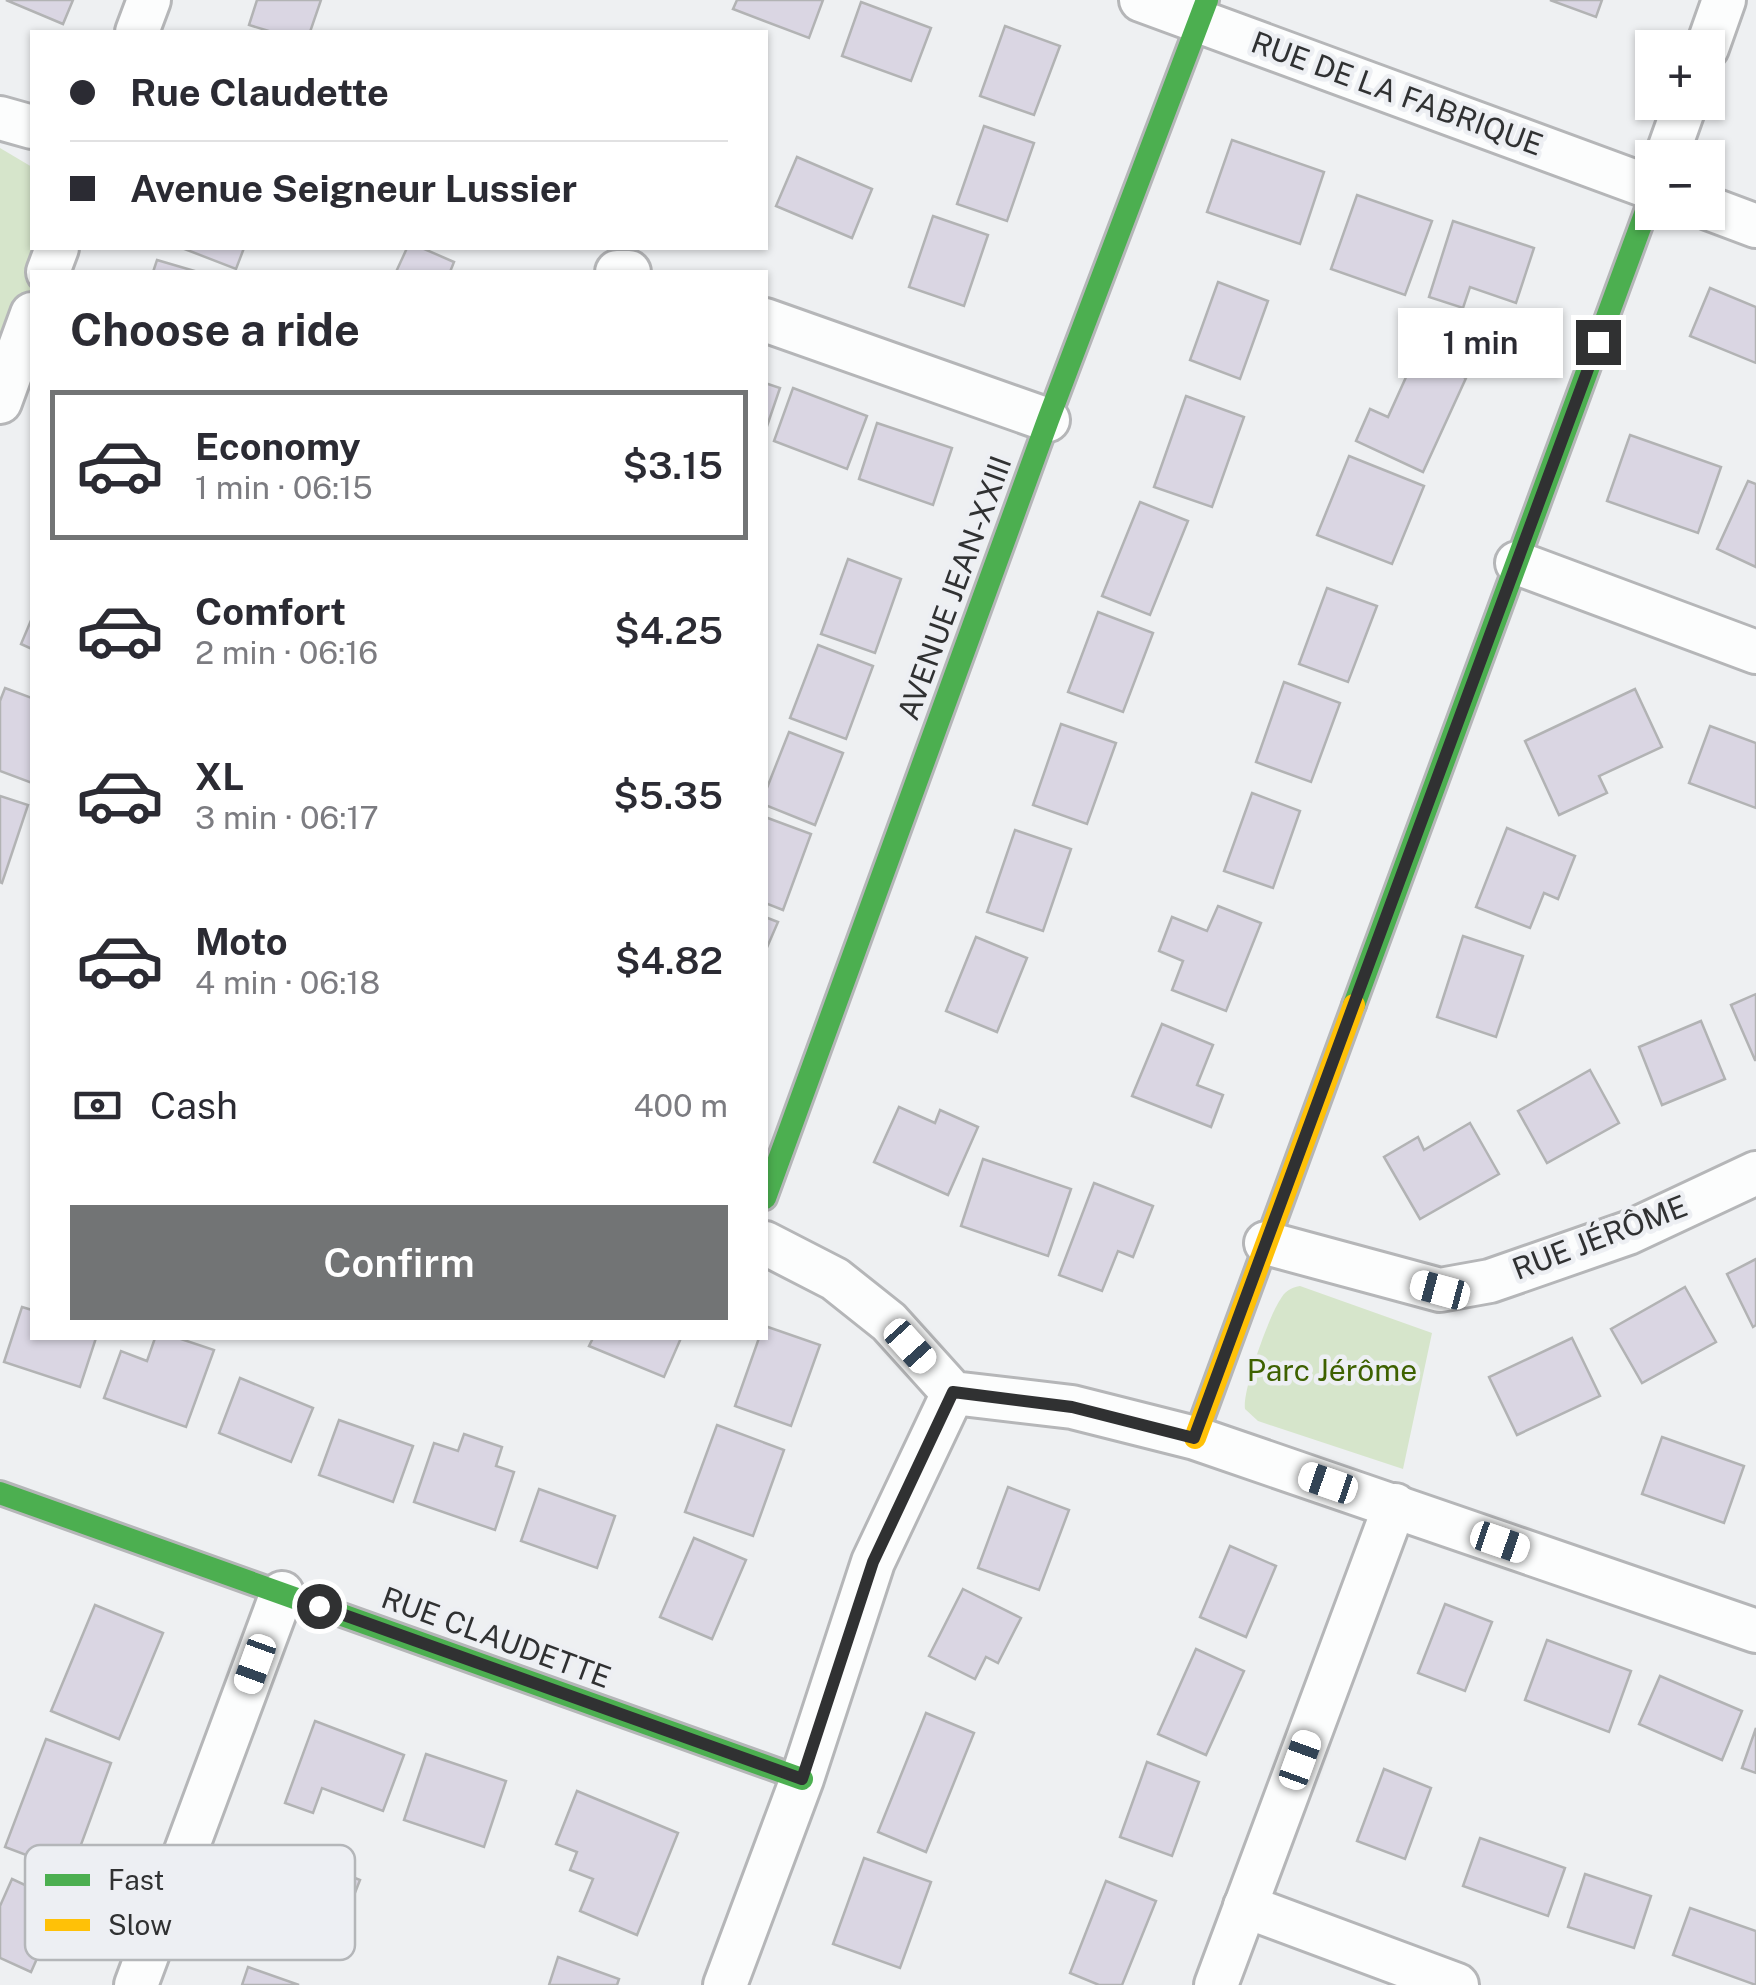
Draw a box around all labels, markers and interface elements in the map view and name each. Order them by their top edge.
street label: RUE DE LA FABRIQUE [1247,24,1548,163]
map controls [1635,30,1725,230]
button: + [1635,30,1725,120]
text: Rue Claudette [130,70,389,115]
button: − [1635,140,1725,230]
text: Avenue Seigneur Lussier [130,166,577,211]
text: Choose a ride [70,303,360,356]
callout: 1 min [1398,307,1563,377]
route end [1576,320,1621,365]
text: 1 min [1442,324,1519,361]
icon: car [75,420,165,510]
text: Economy [195,424,361,469]
text: $3.15 [622,443,723,488]
street label: AVENUE JEAN-XXIII [890,451,1019,725]
text: 1 min · 06:15 [195,469,373,506]
icon: car [75,585,165,675]
text: Comfort [195,589,346,634]
text: $4.25 [614,608,723,653]
text: 2 min · 06:16 [195,634,378,671]
icon: car [75,750,165,840]
text: XL [195,754,244,799]
text: $5.35 [613,773,723,818]
text: 3 min · 06:17 [195,799,379,836]
icon: car [75,915,165,1005]
text: Moto [195,919,288,964]
text: $4.82 [615,938,723,983]
text: 4 min · 06:18 [195,964,380,1001]
icon: cash [70,1078,125,1133]
text: Cash [150,1083,238,1128]
text: 400 m [633,1087,728,1124]
street label: RUE JÉRÔME [1507,1187,1692,1287]
button: Confirm [70,1205,728,1320]
car [1407,1268,1473,1312]
car [879,1314,941,1378]
park label: Parc Jérôme [1247,1352,1417,1388]
car [1295,1459,1361,1507]
car [1467,1518,1533,1566]
street label: RUE CLAUDETTE [377,1579,616,1695]
route start [297,1584,342,1629]
car [231,1631,279,1697]
car [1276,1727,1324,1793]
legend [25,1845,355,1960]
text: Fast [108,1863,164,1896]
text: Slow [108,1908,172,1941]

